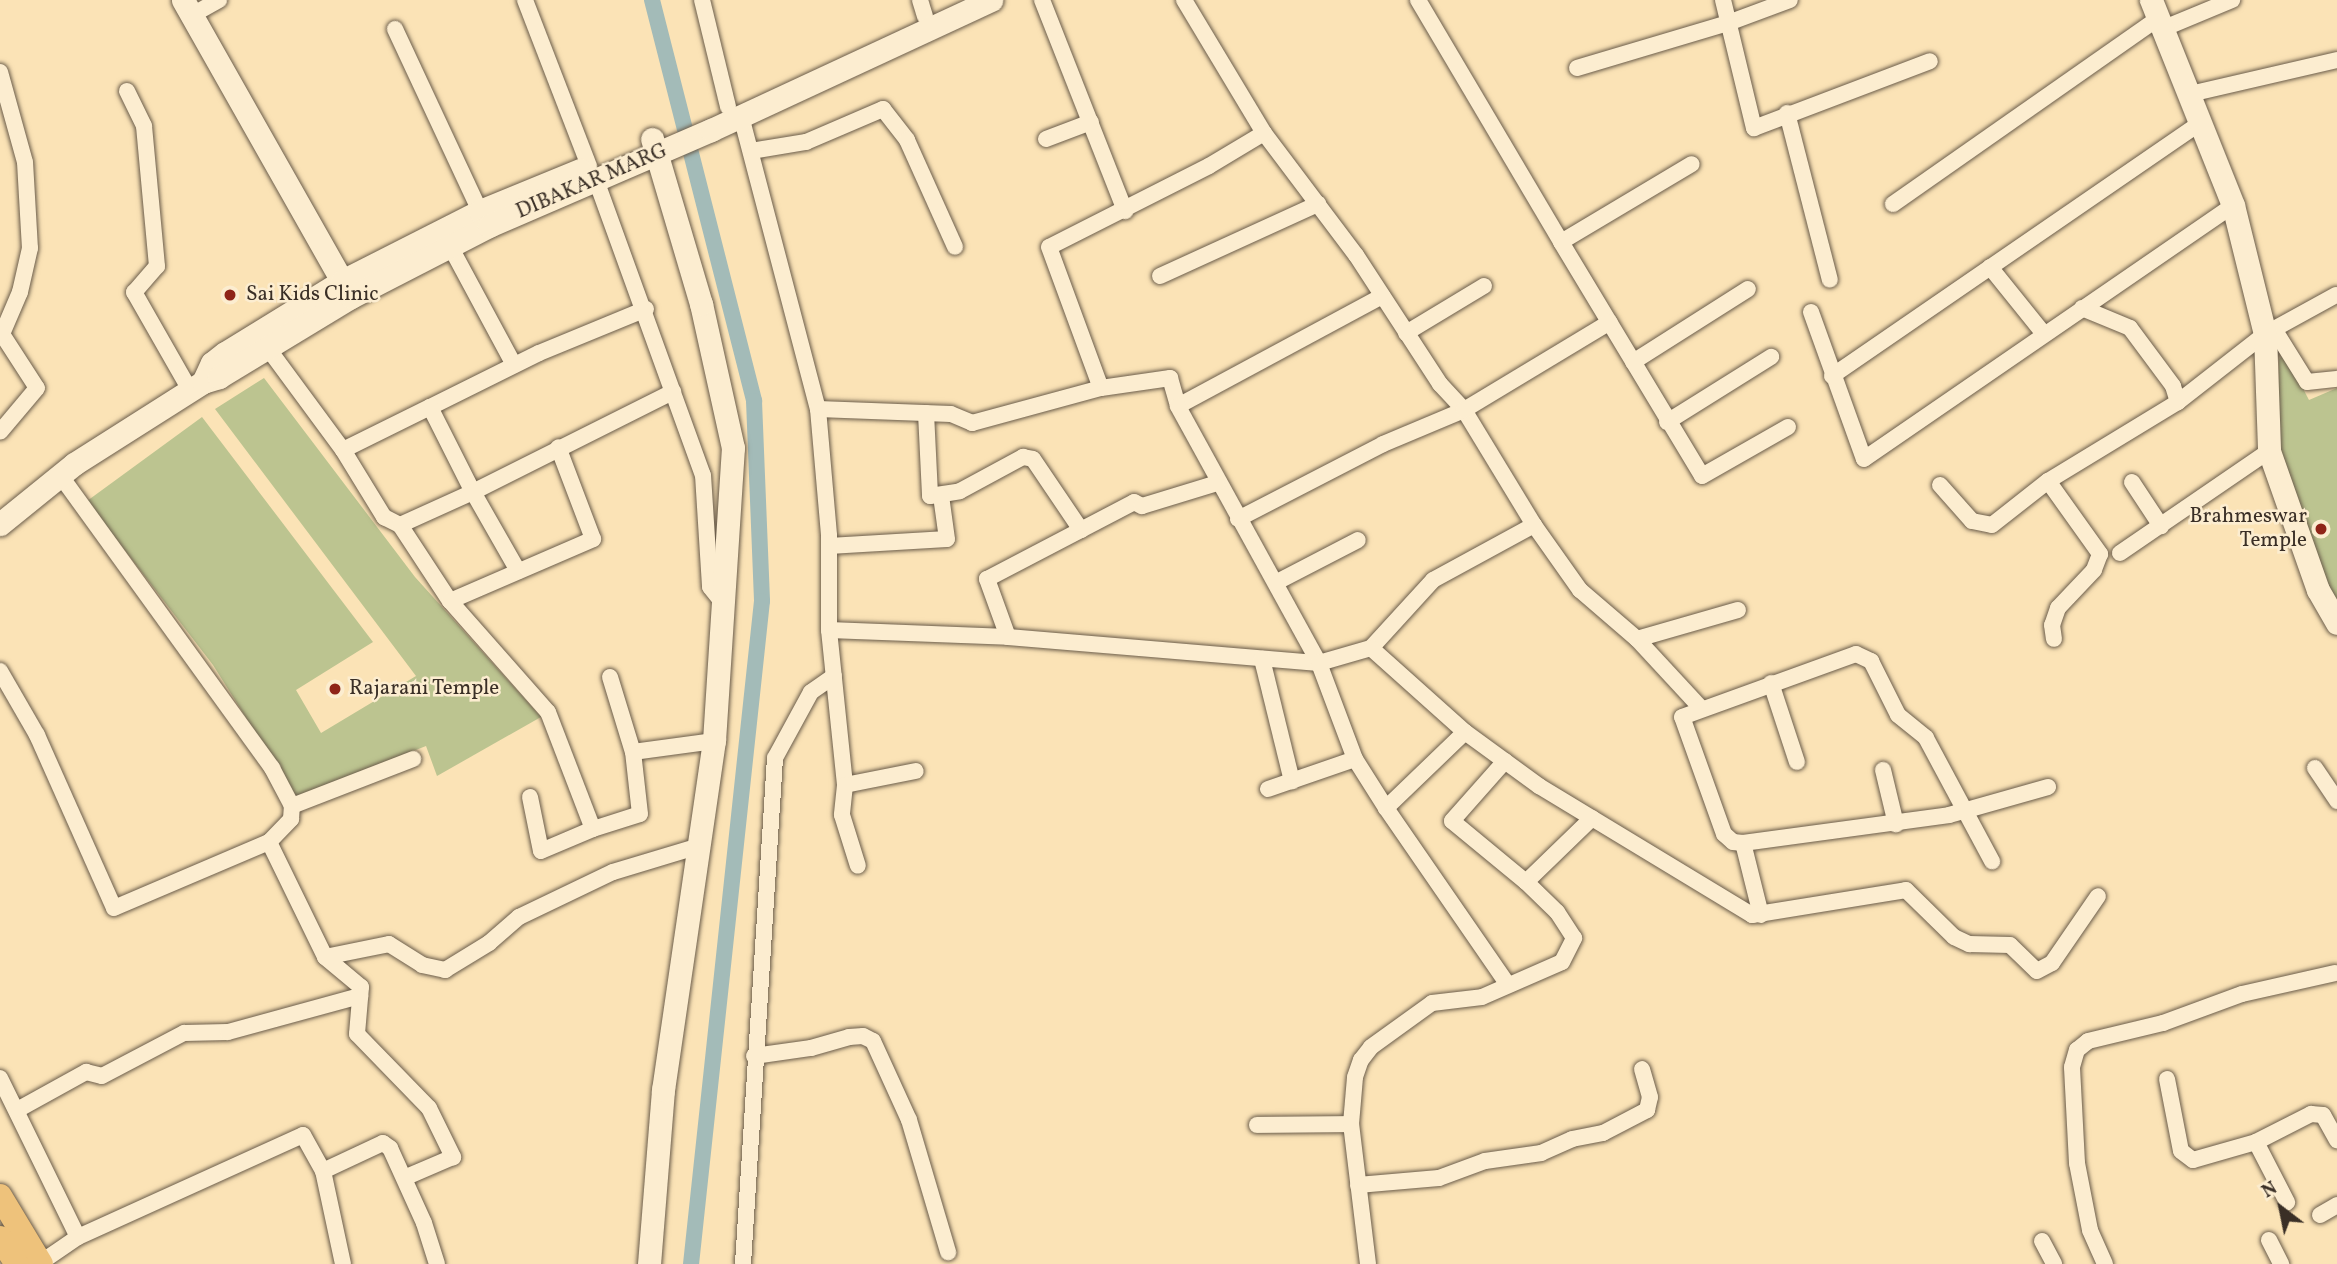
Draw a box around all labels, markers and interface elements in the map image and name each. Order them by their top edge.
street label: DIBAKAR MARG [513,139,671,225]
place label: Sai Kids Clinic [246,282,379,308]
marker: Sai Kids Clinic [220,285,240,305]
place label: Brahmeswar Temple [2190,504,2307,554]
marker: Brahmeswar Temple [2313,521,2329,537]
place label: Rajarani Temple [349,676,500,702]
marker: Rajarani Temple [327,681,343,697]
north arrow [2246,1173,2316,1243]
text: N [2257,1176,2283,1205]

